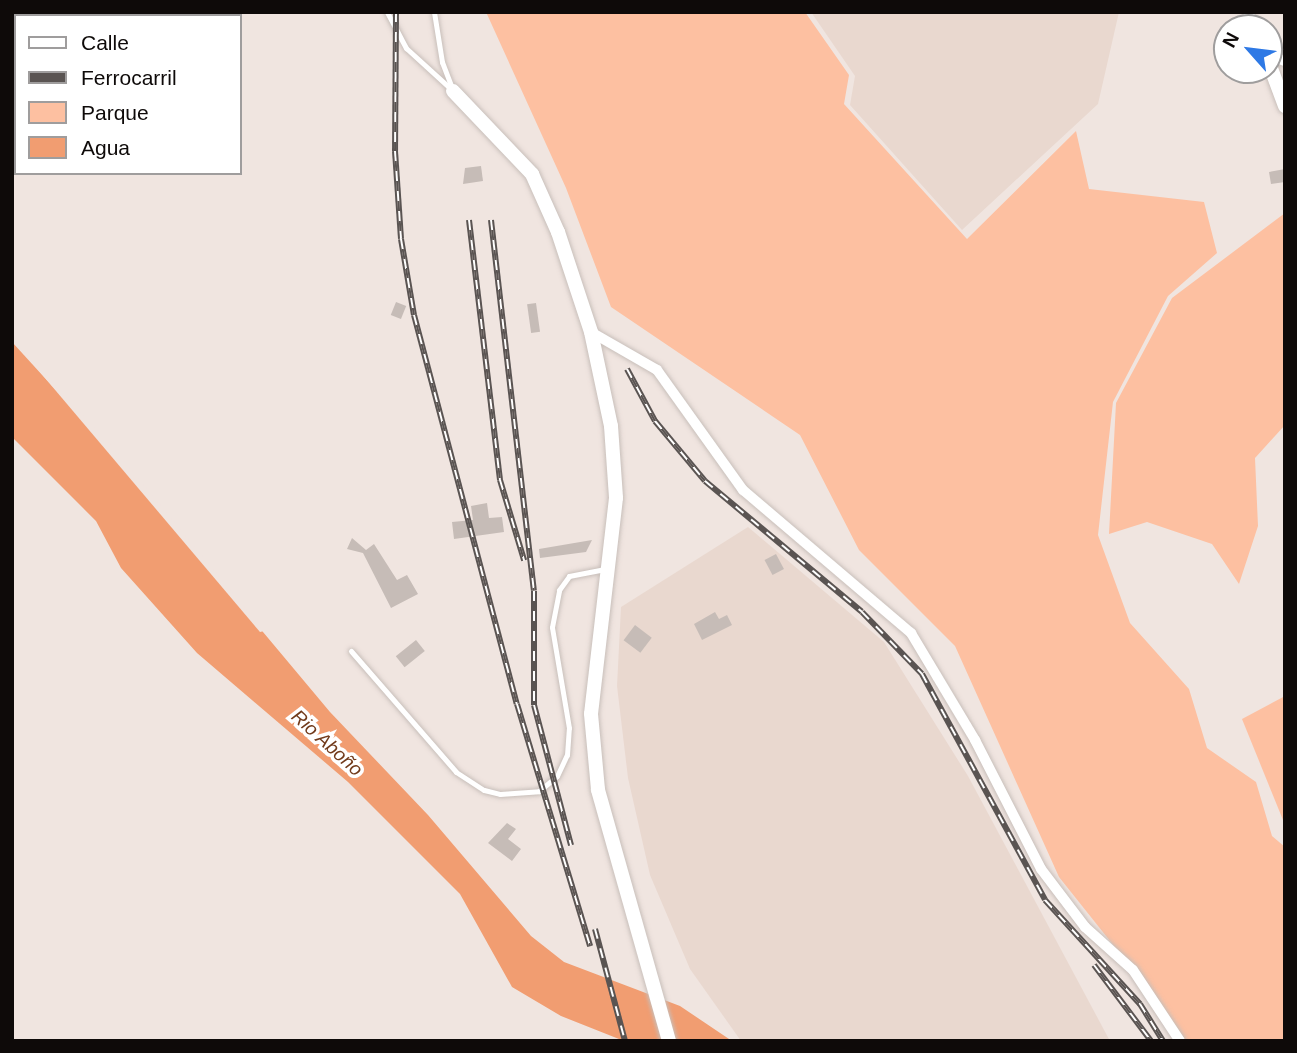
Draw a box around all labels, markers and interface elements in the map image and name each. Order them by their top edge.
legend [14,14,242,175]
north arrow [1213,14,1283,84]
text: N [1218,29,1243,51]
text: Calle [81,31,129,54]
text: Ferrocarril [81,66,177,89]
text: Parque [81,101,149,124]
text: Agua [81,136,130,159]
water label: Rio Aboño [286,705,368,781]

